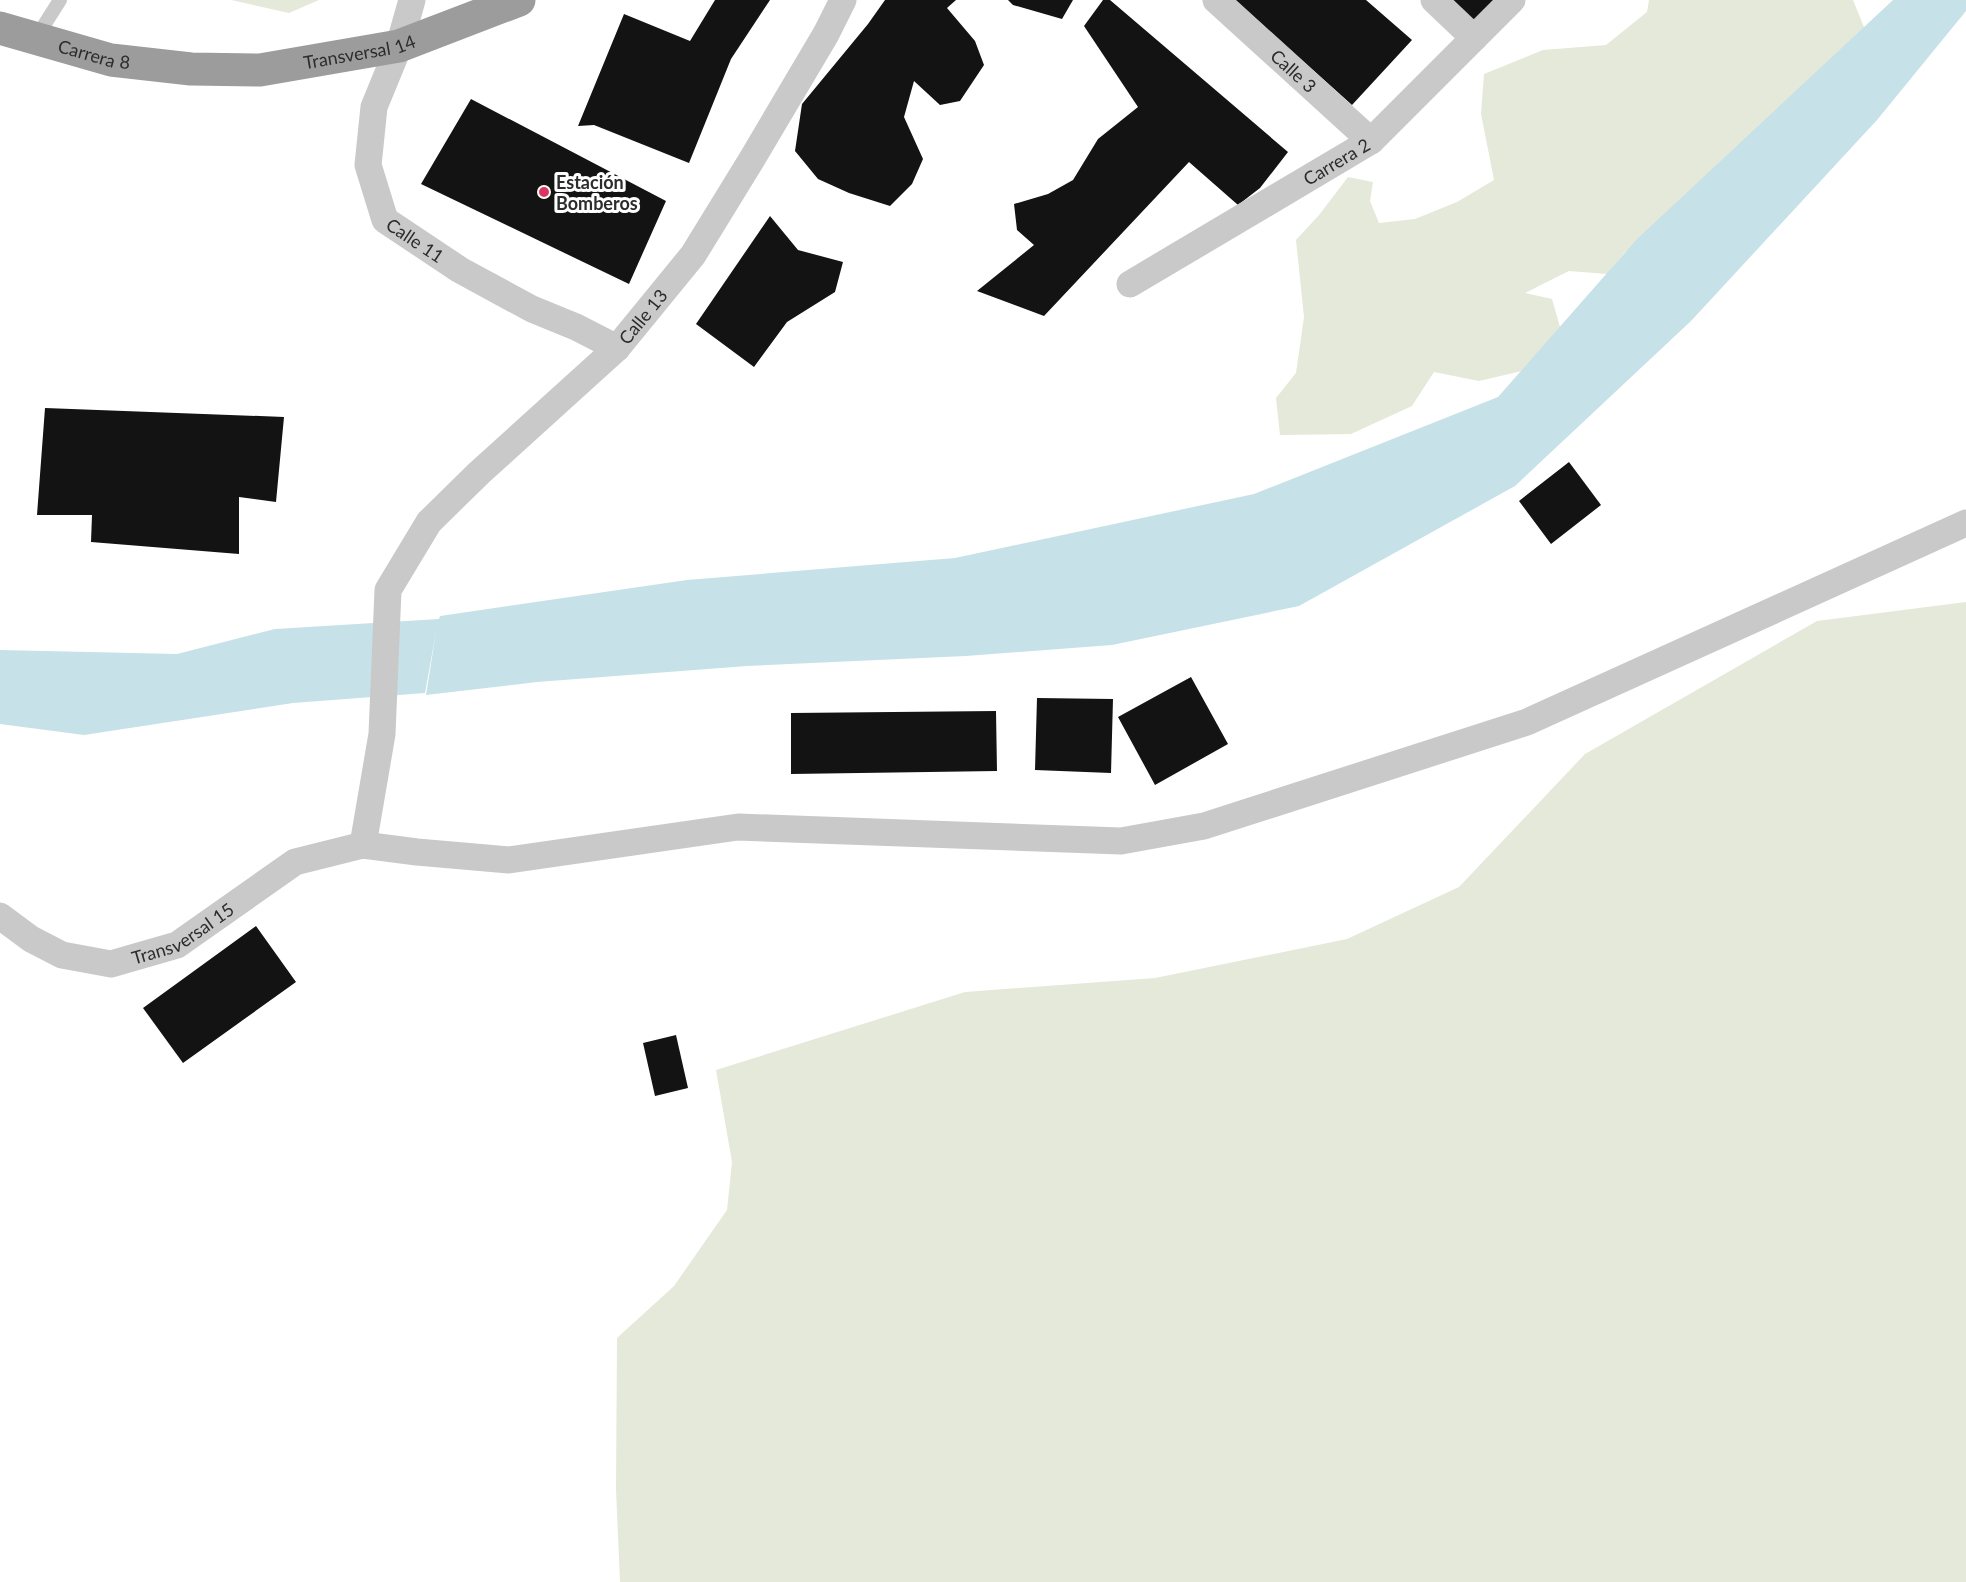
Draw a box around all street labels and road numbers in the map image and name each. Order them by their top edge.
street label: Transversal 14 [302,30,418,73]
street label: Carrera 8 [56,34,131,73]
street label: Calle 3 [1266,44,1321,97]
street label: Carrera 2 [1299,133,1374,190]
street label: Calle 11 [382,213,448,267]
street label: Calle 13 [614,285,672,348]
street label: Transversal 15 [129,898,238,968]

